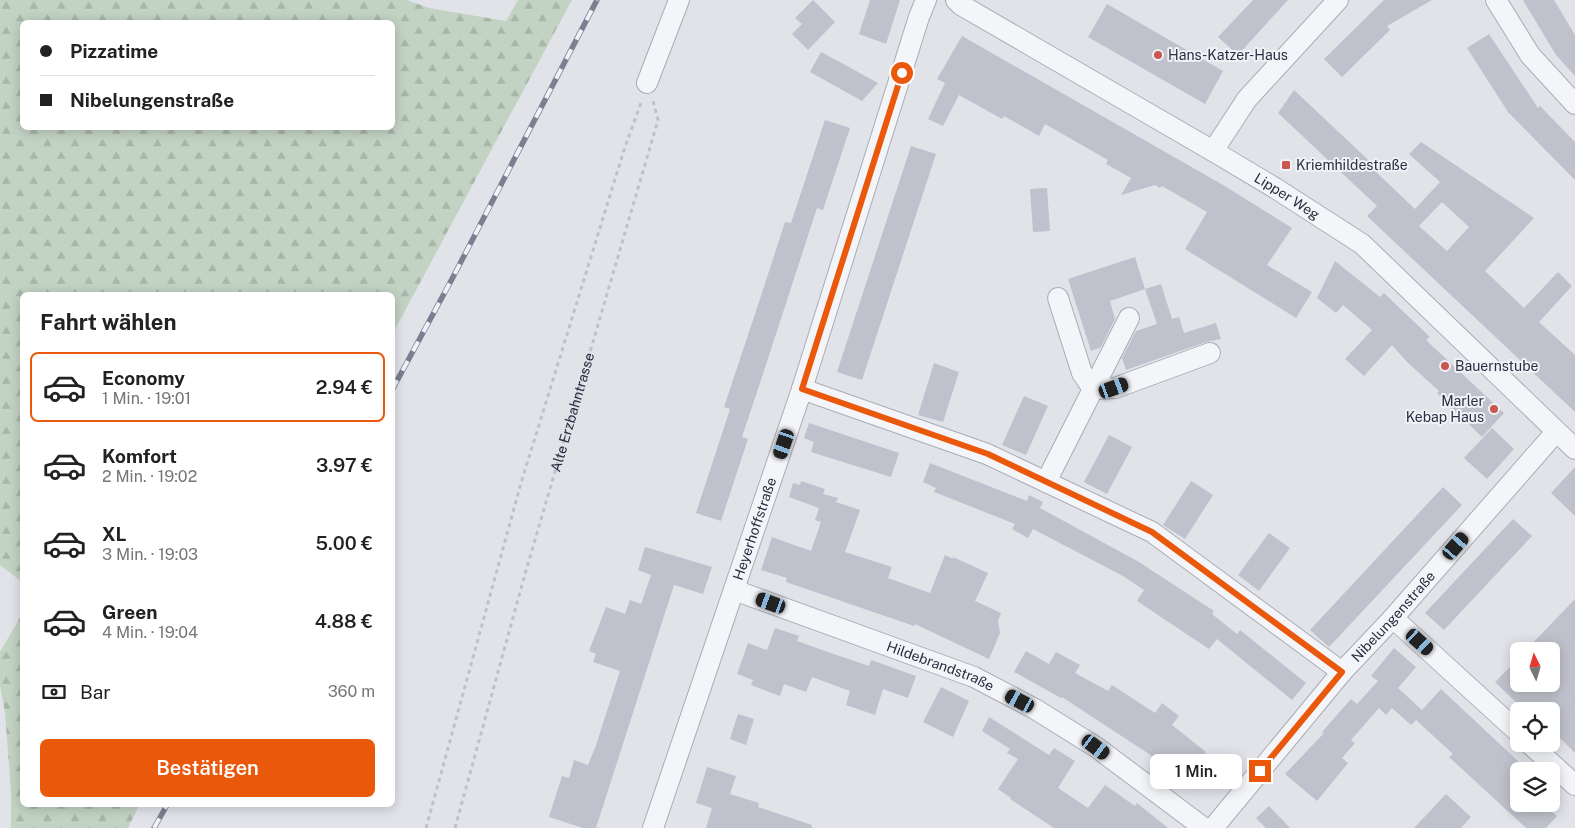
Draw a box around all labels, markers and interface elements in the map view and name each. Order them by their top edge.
text: Pizzatime [70,40,158,62]
place label: Hans-Katzer-Haus [1168,47,1288,63]
marker: Hans-Katzer-Haus [1152,49,1164,61]
route start [891,62,913,84]
text: Nibelungenstraße [70,89,234,111]
place label: Kriemhildestraße [1296,157,1408,173]
marker: Kriemhildestraße [1280,159,1292,171]
street label: Lipper Weg [1251,170,1323,223]
text: Fahrt wählen [40,309,177,335]
street label: Alte Erzbahntrasse [547,351,597,474]
place label: Bauernstube [1455,358,1539,374]
marker: Bauernstube [1439,360,1451,372]
icon: car [42,365,87,410]
text: Economy [102,367,185,389]
text: 2.94 € [316,376,373,398]
car [1097,376,1130,400]
text: 1 Min. · 19:01 [102,389,191,408]
place label: Marler Kebap Haus [1406,393,1484,425]
marker: Marler Kebap Haus [1488,403,1500,415]
car [772,427,795,461]
icon: car [42,443,87,488]
text: Komfort [102,445,177,467]
text: 3.97 € [316,454,373,476]
text: 2 Min. · 19:02 [102,467,197,486]
street label: Heyerhoffstraße [730,475,779,582]
icon: car [42,521,87,566]
text: XL [102,523,127,545]
car [1440,530,1471,562]
text: 5.00 € [316,532,373,554]
text: 3 Min. · 19:03 [102,545,198,564]
street label: Nibelungenstraße [1348,568,1438,665]
car [754,591,787,615]
icon: car [42,599,87,644]
text: Green [102,601,157,623]
text: 4.88 € [315,610,373,632]
text: 4 Min. · 19:04 [102,623,198,642]
car [1403,626,1436,658]
street label: Hildebrandstraße [885,638,997,694]
north arrow [1510,642,1560,692]
map controls [1510,642,1560,812]
icon: cash [40,678,68,706]
text: Bar [80,681,111,703]
text: 360 m [328,682,375,701]
car [1003,687,1036,715]
button: locate [1510,702,1560,752]
car [1079,732,1112,762]
button: Bestätigen [40,739,375,797]
callout: 1 Min. [1150,754,1242,788]
route end [1249,760,1271,782]
text: 1 Min. [1175,762,1217,781]
button: layers [1510,762,1560,812]

